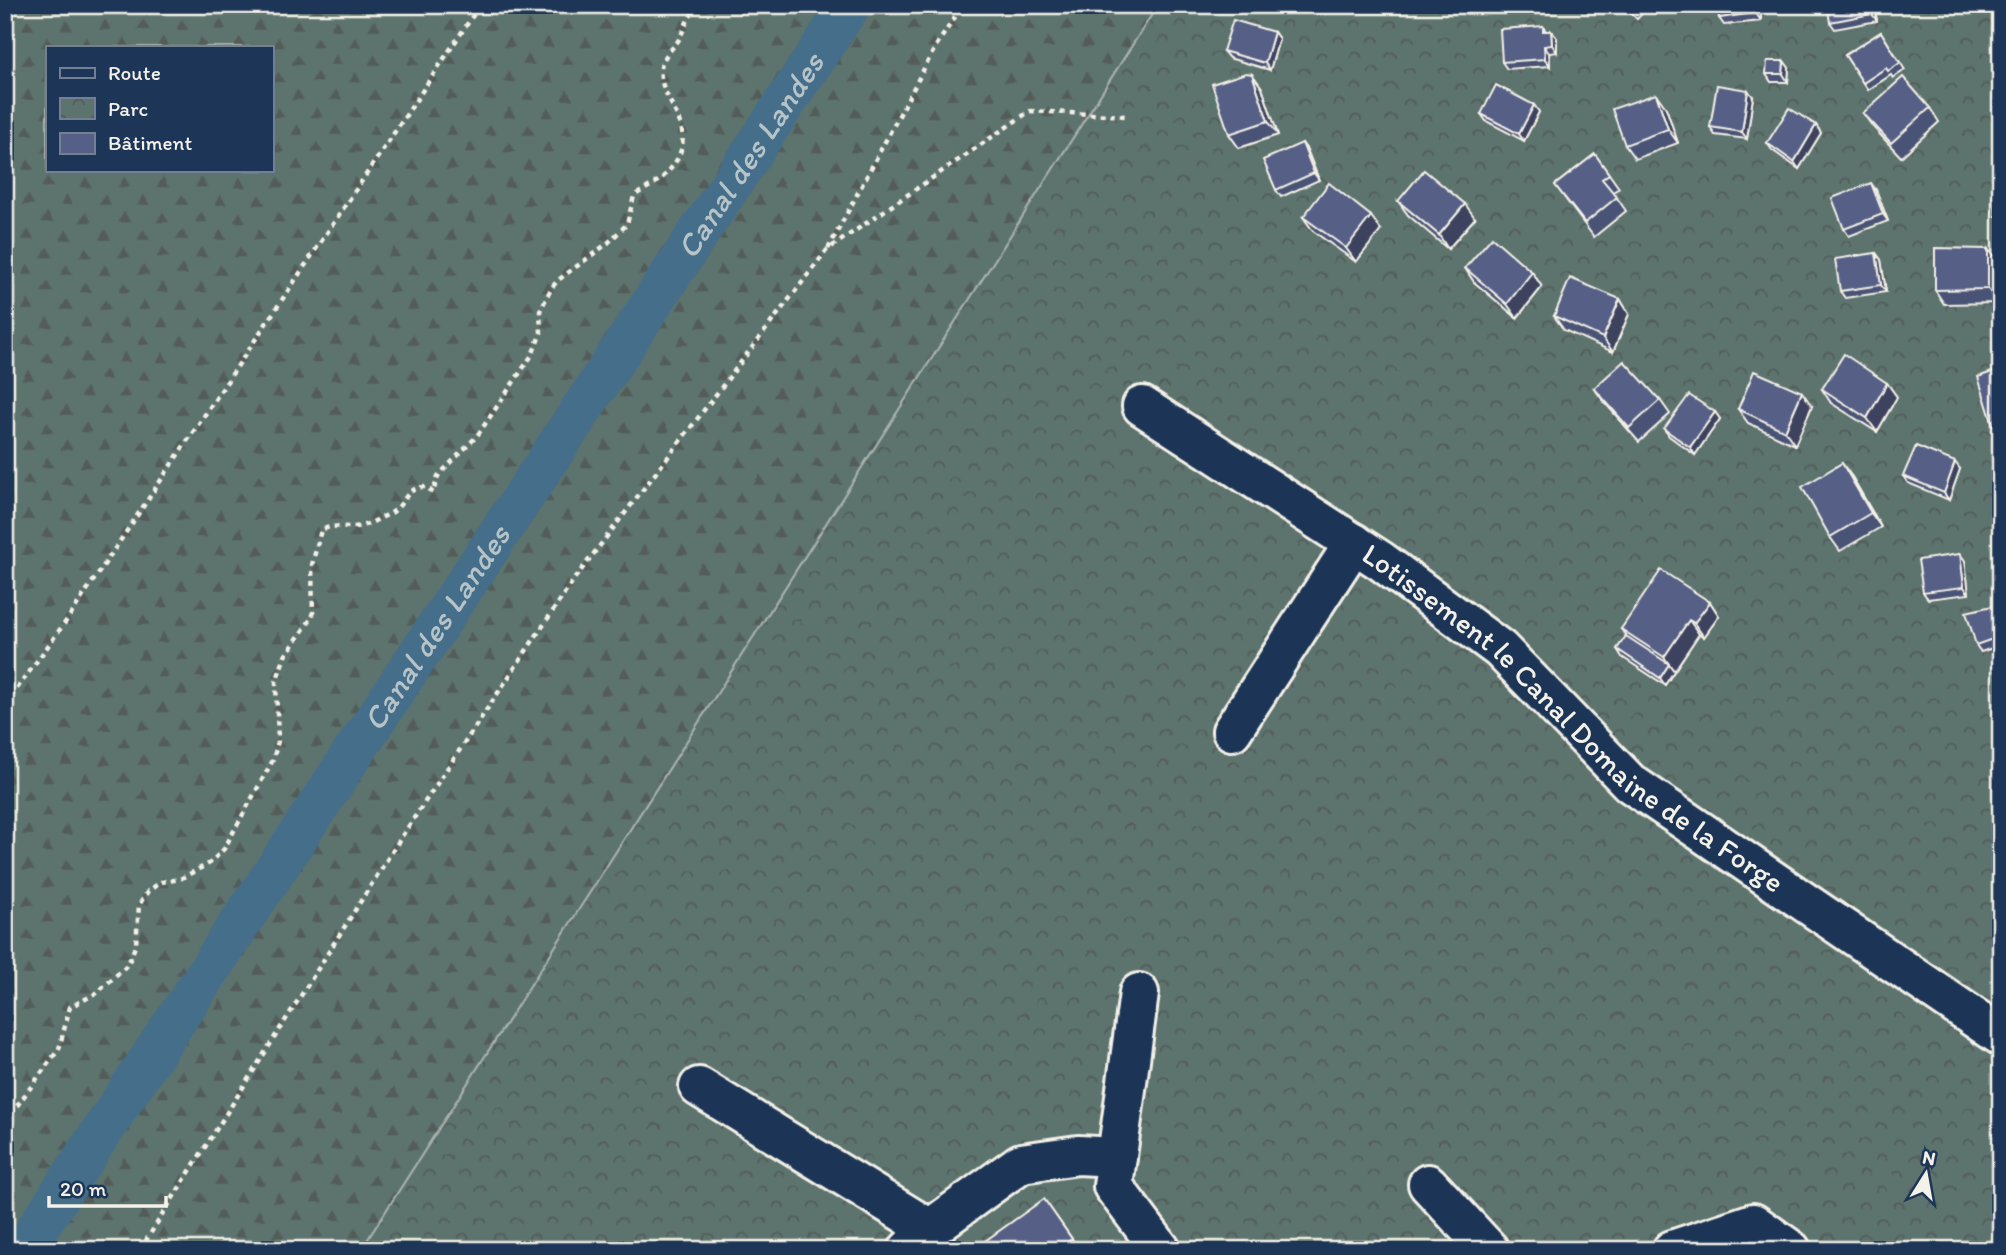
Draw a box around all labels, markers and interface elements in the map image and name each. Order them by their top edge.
water label: Canal des Landes [668,44,833,265]
legend [46,46,273,172]
text: Route [108,60,161,85]
text: Parc [108,96,148,121]
text: Bâtiment [108,130,192,155]
water label: Canal des Landes [355,516,519,738]
street label: Lotissement le Canal Domaine de la Forge [1356,535,1791,901]
north arrow [1890,1140,1960,1210]
text: N [1921,1145,1938,1170]
scale bar [49,1164,166,1208]
text: 20 m [60,1176,107,1201]

